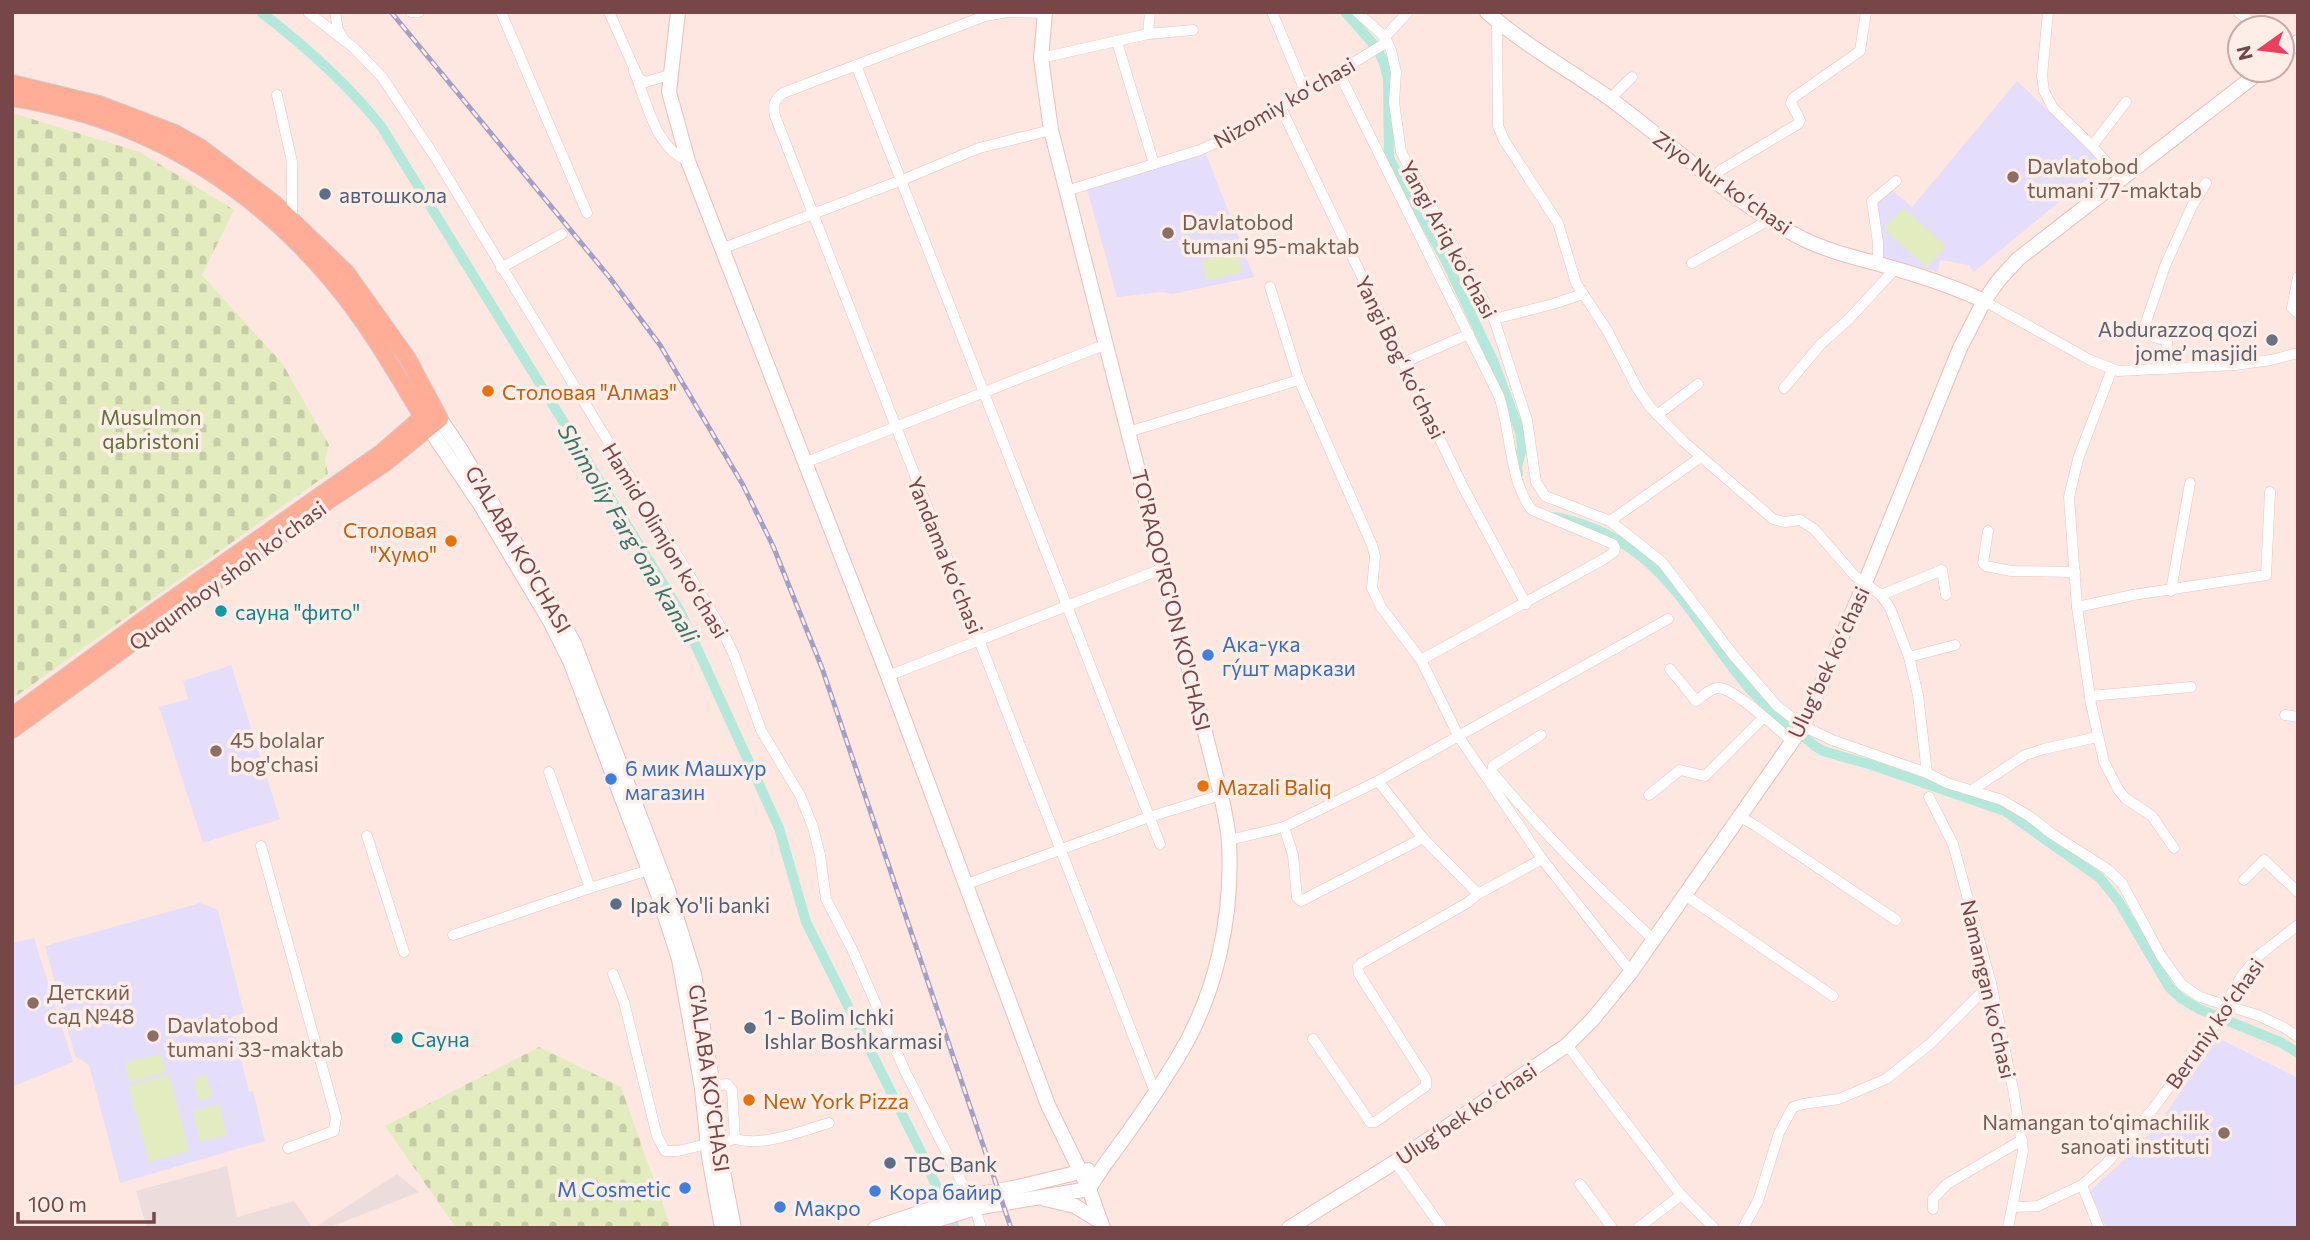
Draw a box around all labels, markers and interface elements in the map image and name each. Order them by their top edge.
north arrow [2226,14,2296,84]
text: N [2231,44,2257,63]
street label: Nizomiy koʻchasi [1209,51,1359,153]
street label: Ziyo Nur koʻchasi [1649,125,1797,239]
place label: Davlatobod tumani 77-maktab [2027,153,2202,202]
street label: Yangi Ariq koʻchasi [1395,156,1503,322]
marker: Davlatobod tumani 77-maktab [2005,169,2021,185]
place label: автошкола [339,182,447,207]
marker: автошкола [317,186,333,202]
place label: Davlatobod tumani 95-maktab [1182,209,1359,258]
marker: Davlatobod tumani 95-maktab [1160,225,1176,241]
street label: Yangi Bogʻ koʻchasi [1351,271,1451,443]
place label: Abdurazzoq qozi jome’ masjidi [2098,316,2258,365]
marker: Abdurazzoq qozi jome’ masjidi [2264,332,2280,348]
place label: Столовая "Алмаз" [502,379,677,404]
marker: Столовая "Алмаз" [480,383,496,399]
park label: Musulmon qabristoni [100,404,202,453]
water label: Shimoliy Fargʻona kanali [552,418,706,649]
street label: Hamid Olimjon koʻchasi [598,438,734,642]
street label: G'ALABA KO'CHASI [461,461,577,637]
street label: TO'RAQO'RG'ON KO'CHASI [1127,467,1217,733]
street label: Yandama koʻchasi [903,473,989,637]
street label: Ququmboy shoh koʻchasi [124,495,330,655]
place label: Столовая "Хумо" [343,517,437,566]
marker: Столовая "Хумо" [443,533,459,549]
street label: Ulugʻbek koʻchasi [1782,582,1874,742]
place label: сауна "фито" [235,599,360,624]
marker: сауна "фито" [213,603,229,619]
place label: Ака-ука гу́шт маркази [1222,631,1356,680]
marker: Ака-ука гу́шт маркази [1200,647,1216,663]
place label: 45 bolalar bog'chasi [230,727,325,776]
marker: 45 bolalar bog'chasi [208,743,224,759]
place label: 6 мик Машхур магазин [625,755,767,804]
marker: 6 мик Машхур магазин [603,771,619,787]
place label: Mazali Baliq [1217,774,1332,799]
marker: Mazali Baliq [1195,778,1211,794]
place label: Ipak Yo'li banki [630,892,770,917]
marker: Ipak Yo'li banki [608,896,624,912]
street label: Namangan koʻchasi [1956,897,2022,1081]
street label: Beruniy koʻchasi [2160,953,2268,1093]
place label: Детский сад №48 [47,979,135,1028]
street label: G'ALABA KO'CHASI [684,983,736,1173]
marker: Детский сад №48 [25,995,41,1011]
place label: 1 - Bolim Ichki Ishlar Boshkarmasi [764,1004,943,1053]
place label: Davlatobod tumani 33-maktab [167,1012,344,1061]
marker: 1 - Bolim Ichki Ishlar Boshkarmasi [742,1020,758,1036]
place label: Сауна [411,1026,470,1051]
marker: Davlatobod tumani 33-maktab [145,1028,161,1044]
marker: Сауна [389,1030,405,1046]
street label: Ulugʻbek koʻchasi [1391,1057,1541,1169]
place label: New York Pizza [763,1088,909,1113]
marker: New York Pizza [741,1092,757,1108]
place label: Namangan to‘qimachilik sanoati instituti [1982,1109,2210,1158]
marker: Namangan to‘qimachilik sanoati instituti [2216,1125,2232,1141]
place label: TBC Bank [904,1151,997,1176]
marker: TBC Bank [882,1155,898,1171]
place label: M Cosmetic [557,1176,671,1201]
place label: Кора байир [889,1179,1002,1204]
scale bar [18,1180,154,1224]
marker: M Cosmetic [677,1180,693,1196]
marker: Кора байир [867,1183,883,1199]
text: 100 m [28,1191,87,1216]
place label: Макро [794,1195,861,1220]
marker: Макро [772,1199,788,1215]

